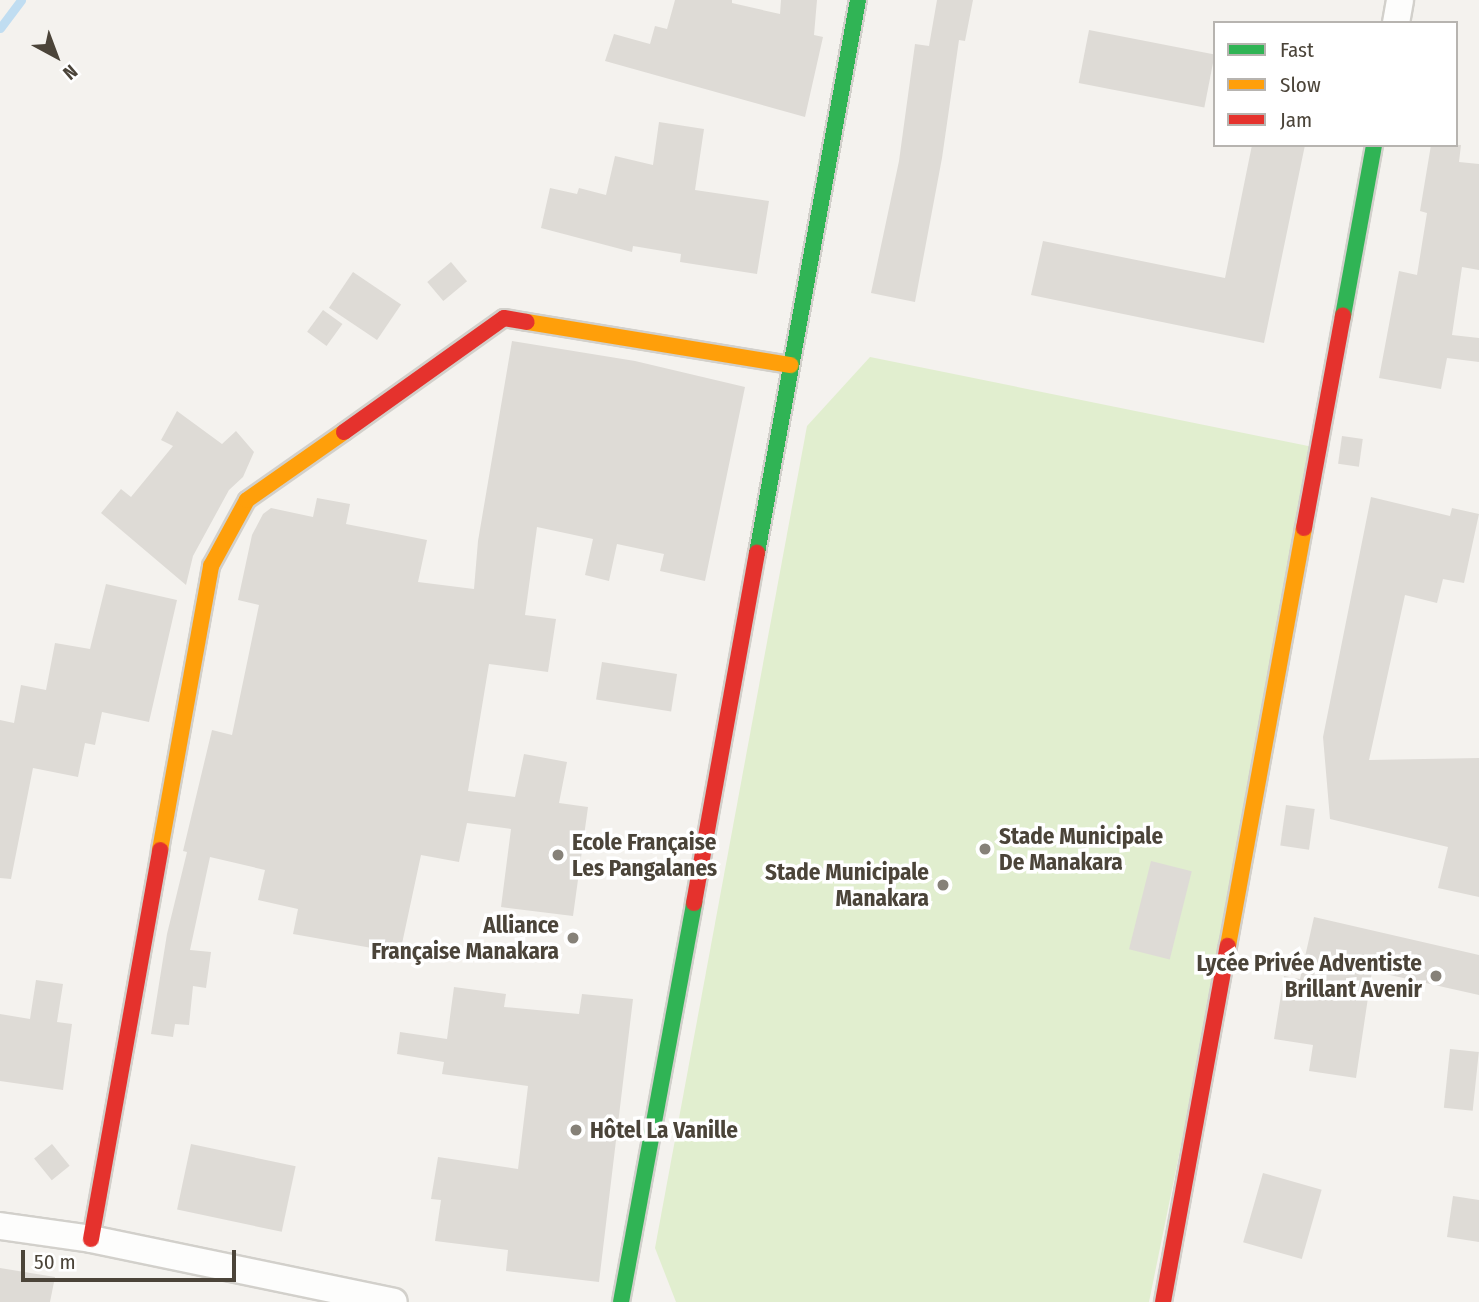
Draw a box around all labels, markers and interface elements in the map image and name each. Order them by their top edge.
north arrow [21,21,91,91]
legend [1213,21,1458,147]
text: Fast [1280,37,1314,63]
text: N [58,60,82,85]
text: Slow [1280,72,1321,98]
text: Jam [1280,107,1312,133]
place label: Stade Municipale De Manakara [999,822,1163,876]
place label: Ecole Française Les Pangalanes [572,828,717,882]
marker: Stade Municipale De Manakara [977,841,993,857]
marker: Ecole Française Les Pangalanes [550,847,566,863]
place label: Stade Municipale Manakara [765,858,929,912]
marker: Stade Municipale Manakara [935,877,951,893]
place label: Alliance Française Manakara [371,911,559,965]
marker: Alliance Française Manakara [565,930,581,946]
place label: Lycée Privée Adventiste Brillant Avenir [1197,949,1422,1003]
marker: Lycée Privée Adventiste Brillant Avenir [1428,968,1444,984]
place label: Hôtel La Vanille [590,1116,738,1144]
marker: Hôtel La Vanille [568,1122,584,1138]
scale bar [24,1236,240,1280]
text: 50 m [34,1249,76,1275]

